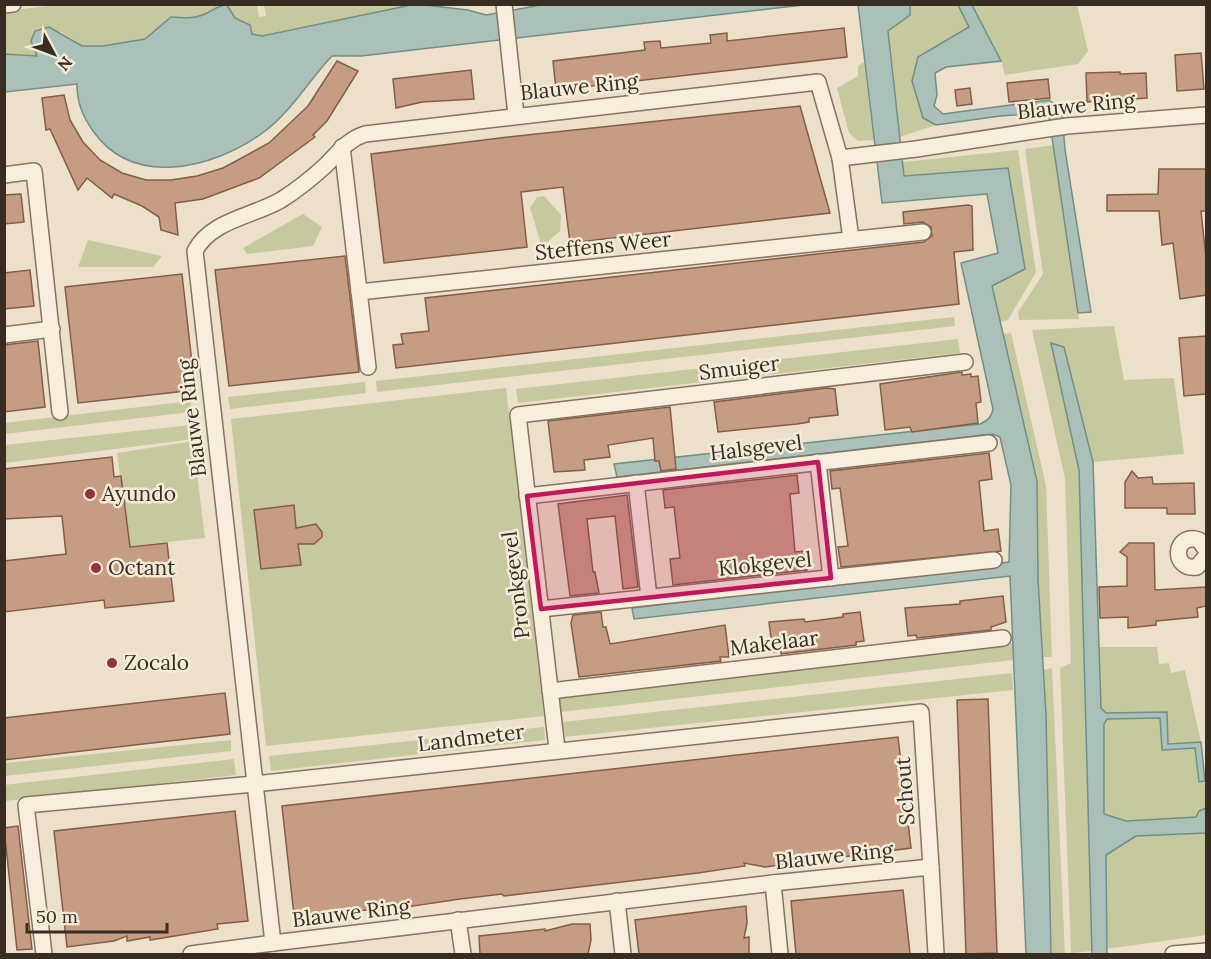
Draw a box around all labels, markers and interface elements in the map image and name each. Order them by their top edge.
north arrow [24,24,84,84]
text: N [54,53,77,75]
street label: Blauwe Ring [519,67,640,106]
street label: Blauwe Ring [1016,86,1137,125]
street label: Steffens Weer [533,225,672,266]
street label: Smuiger [697,349,781,386]
street label: Blauwe Ring [171,357,212,479]
street label: Halsgevel [708,428,804,467]
place label: Ayundo [101,480,176,507]
marker: Ayundo [83,487,97,501]
street label: Pronkgevel [496,530,536,640]
street label: Klokgevel [717,545,813,582]
place label: Octant [108,554,176,581]
marker: Octant [89,561,103,575]
street label: Makelaar [728,624,820,661]
place label: Zocalo [124,649,189,676]
marker: Zocalo [105,656,119,670]
street label: Landmeter [416,718,526,757]
street label: Schout [889,755,920,826]
street label: Blauwe Ring [774,836,895,875]
street label: Blauwe Ring [290,892,412,933]
scale bar [27,896,166,934]
text: 50 m [36,905,78,928]

